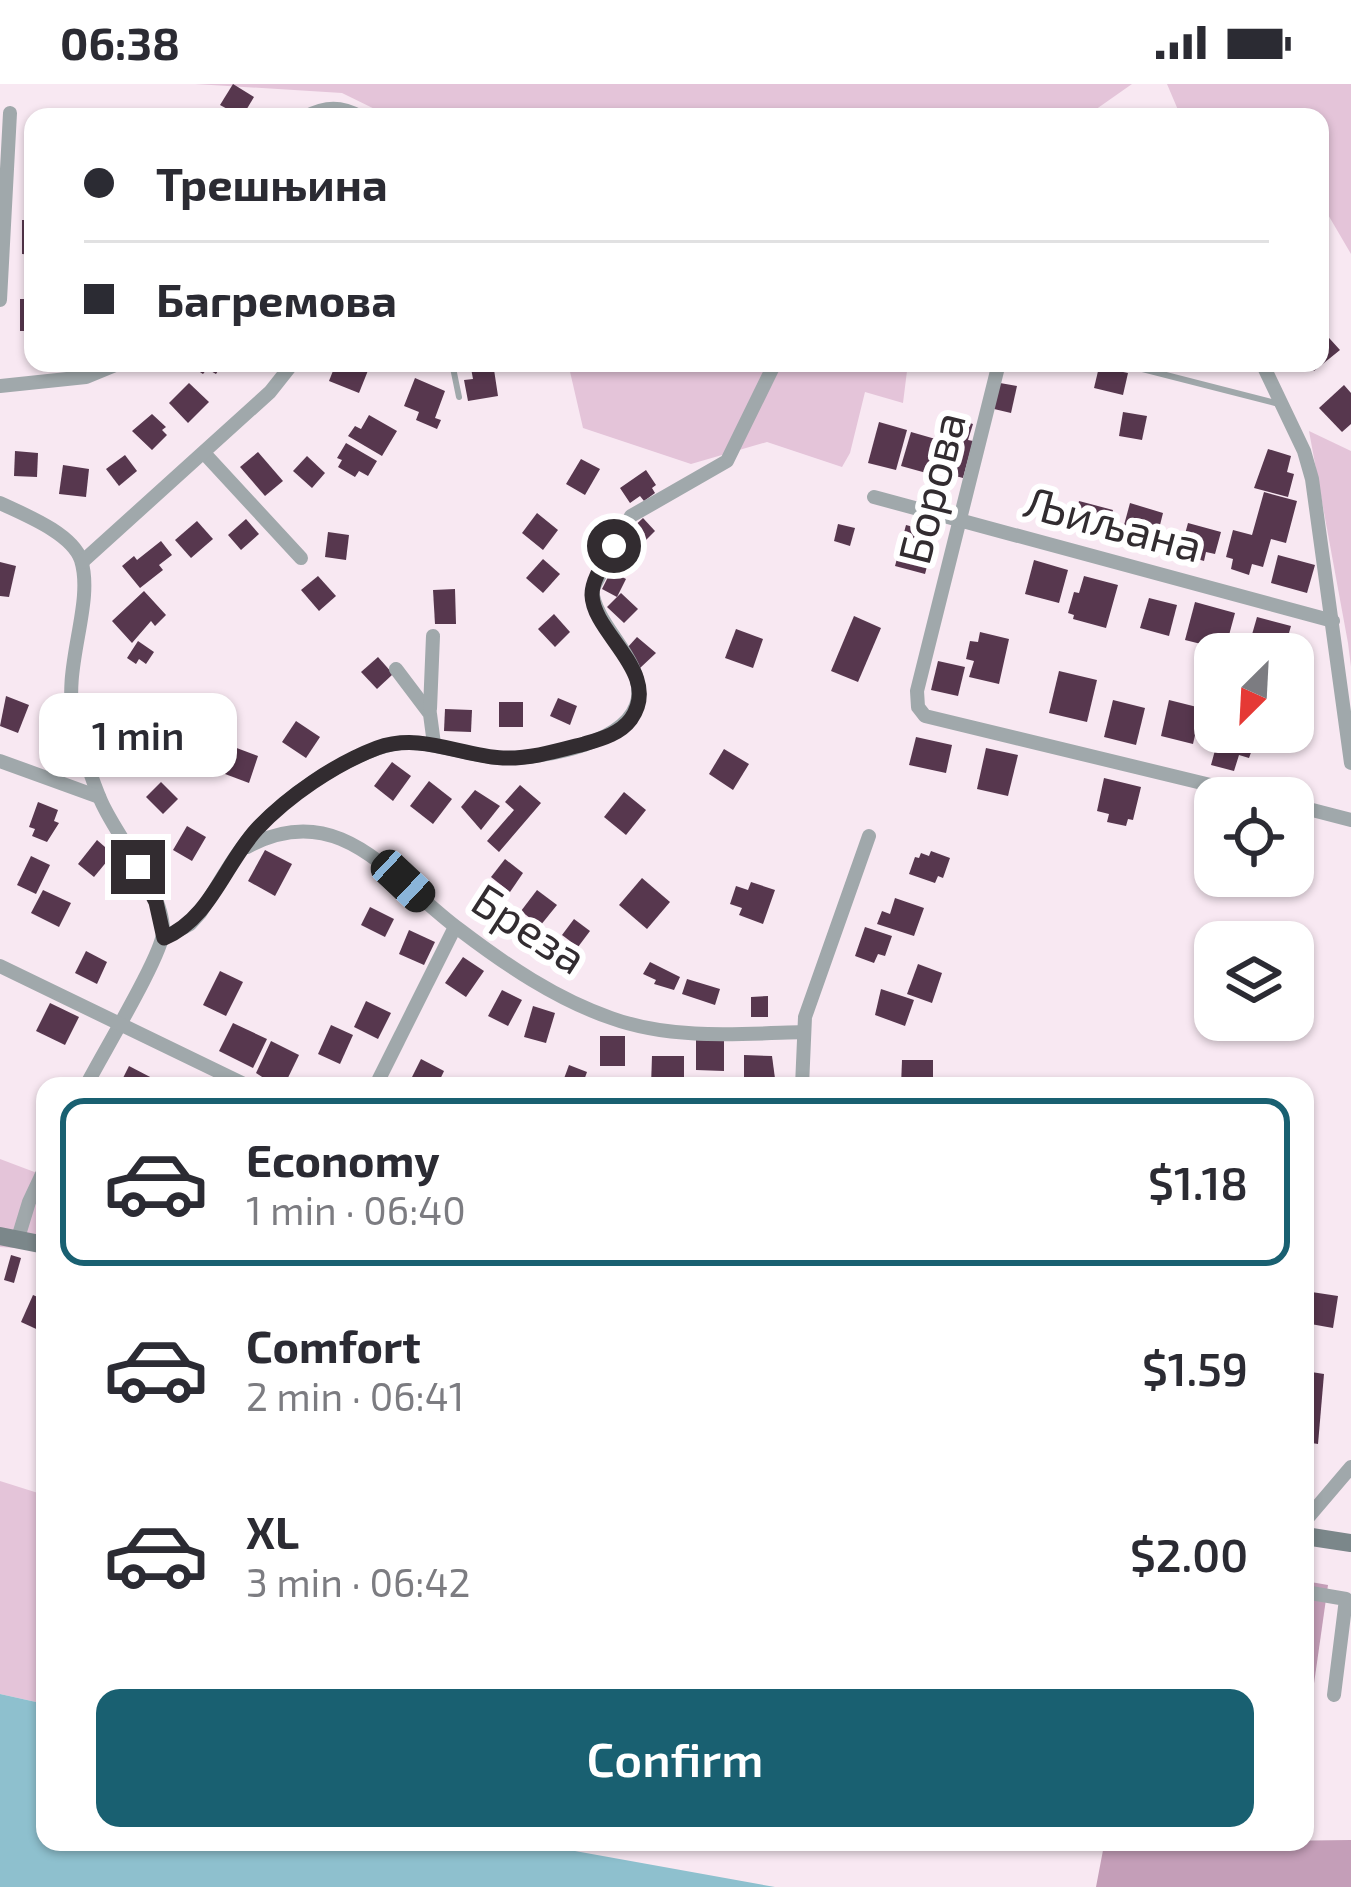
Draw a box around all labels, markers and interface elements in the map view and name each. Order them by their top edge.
text: 06:38 [60,15,180,69]
text: Трешњина [156,156,388,210]
text: Багремова [156,272,397,326]
street label: Борова [885,406,975,569]
street label: Љиљана [1019,472,1208,572]
route start [587,519,641,573]
north arrow [1194,633,1314,753]
map controls [1194,633,1314,1041]
callout: 1 min [39,693,237,777]
text: 1 min [92,711,184,758]
button: locate [1194,777,1314,897]
route end [111,840,165,894]
car [364,843,442,919]
street label: Бреза [463,871,597,984]
button: layers [1194,921,1314,1041]
icon: car [102,1128,210,1236]
text: Economy [246,1132,440,1186]
text: $1.18 [1148,1155,1248,1209]
text: 1 min · 06:40 [246,1186,466,1233]
icon: car [102,1314,210,1422]
text: Comfort [246,1318,421,1372]
text: $1.59 [1142,1341,1248,1395]
text: 2 min · 06:41 [246,1372,464,1419]
icon: car [102,1500,210,1608]
text: XL [246,1504,299,1558]
text: $2.00 [1130,1527,1248,1581]
text: 3 min · 06:42 [246,1558,470,1605]
button: Confirm [96,1689,1254,1827]

